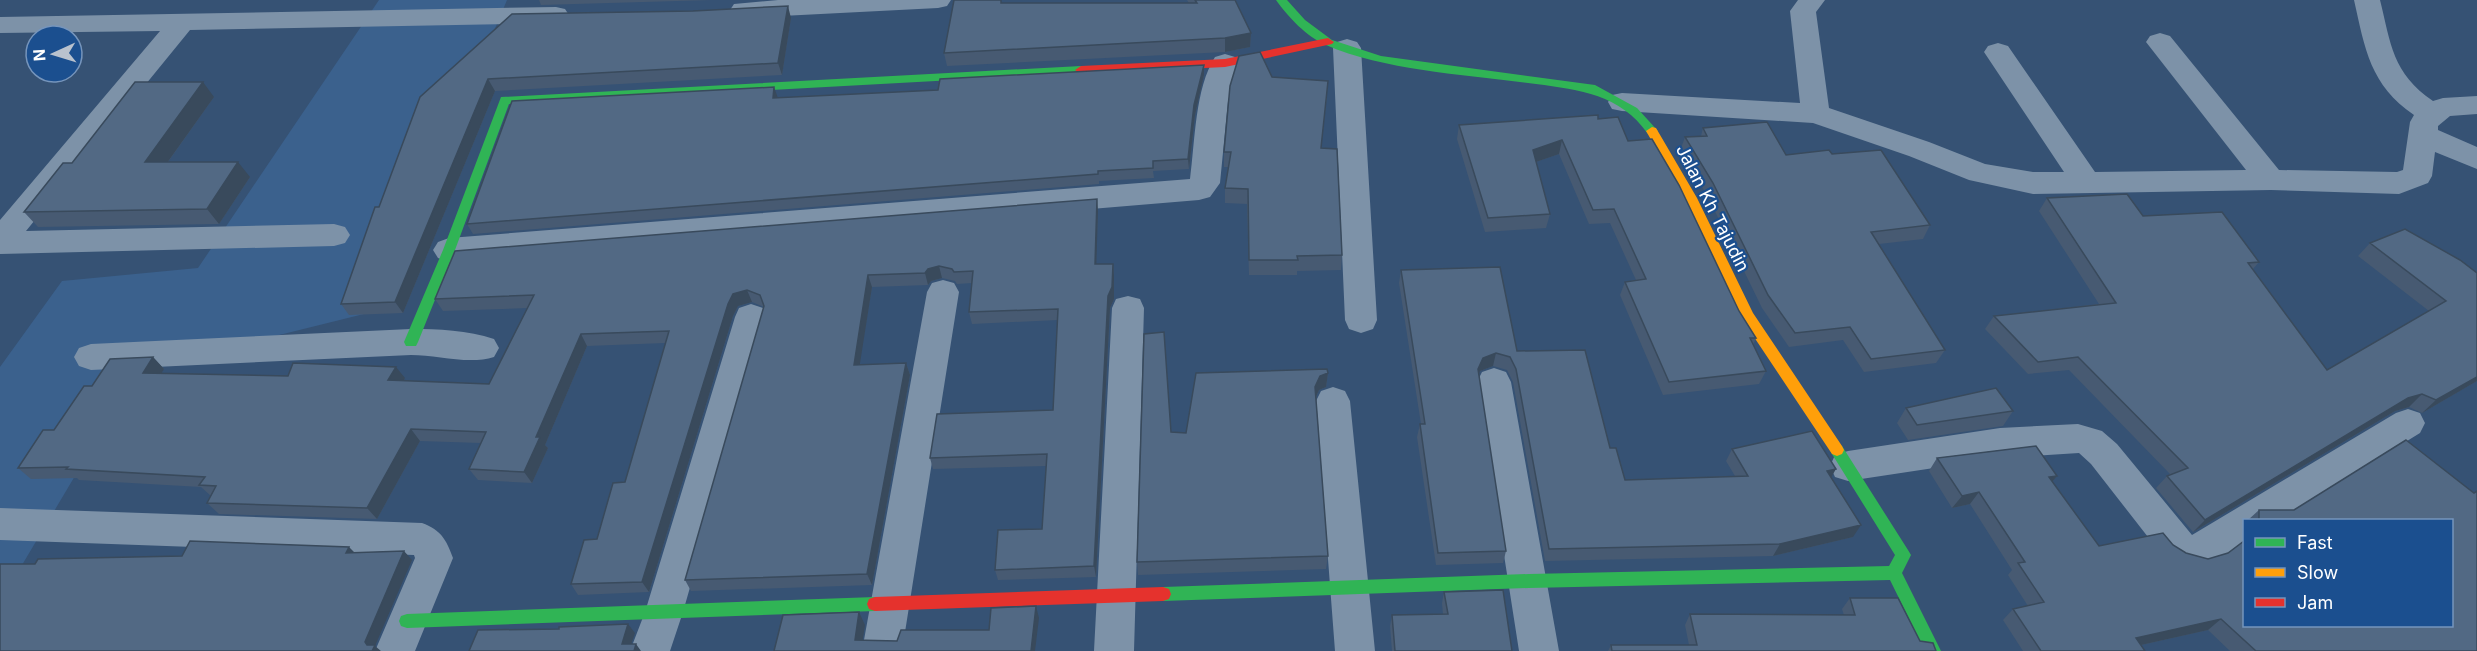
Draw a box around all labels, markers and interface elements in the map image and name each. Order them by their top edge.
north arrow [24,24,84,84]
text: N [29,48,49,62]
street label: Jalan Kh Tajudin [1672,141,1754,275]
legend [2243,519,2453,627]
text: Fast [2297,532,2333,553]
text: Slow [2297,562,2338,583]
text: Jam [2297,592,2333,613]

